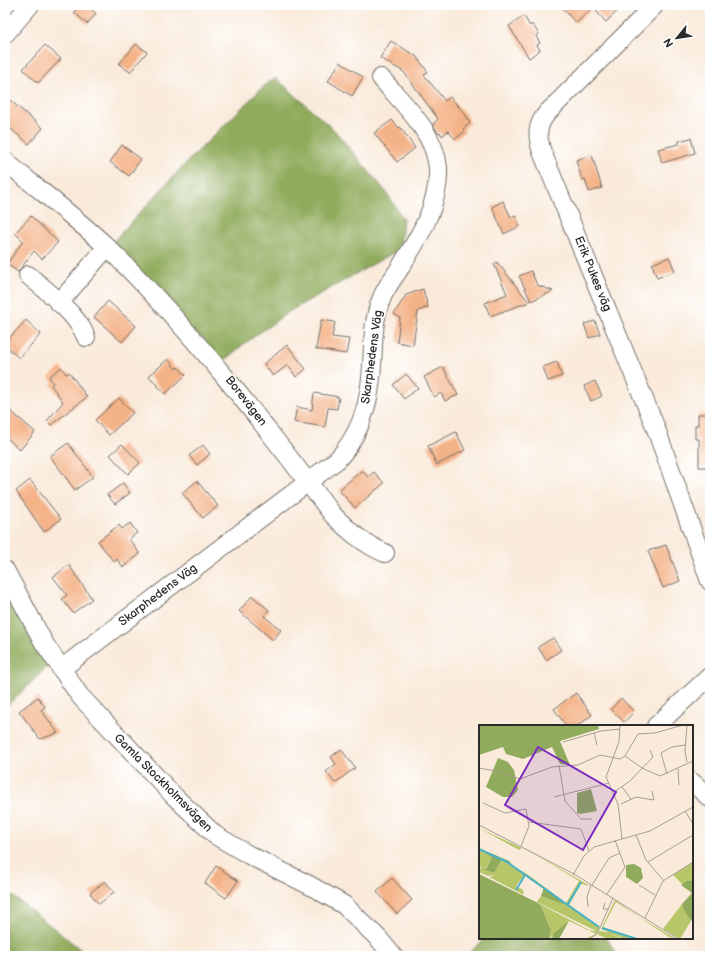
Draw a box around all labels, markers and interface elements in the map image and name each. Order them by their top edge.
north arrow [657,18,697,58]
text: N [661,36,676,50]
street label: Erik Pukes väg [571,234,615,314]
street label: Skarphedens Väg [358,309,386,405]
street label: Borevägen [222,373,270,429]
street label: Skarphedens Väg [116,561,200,629]
inset map [479,725,693,939]
street label: Gamla Stockholmsvägen [111,731,215,835]

